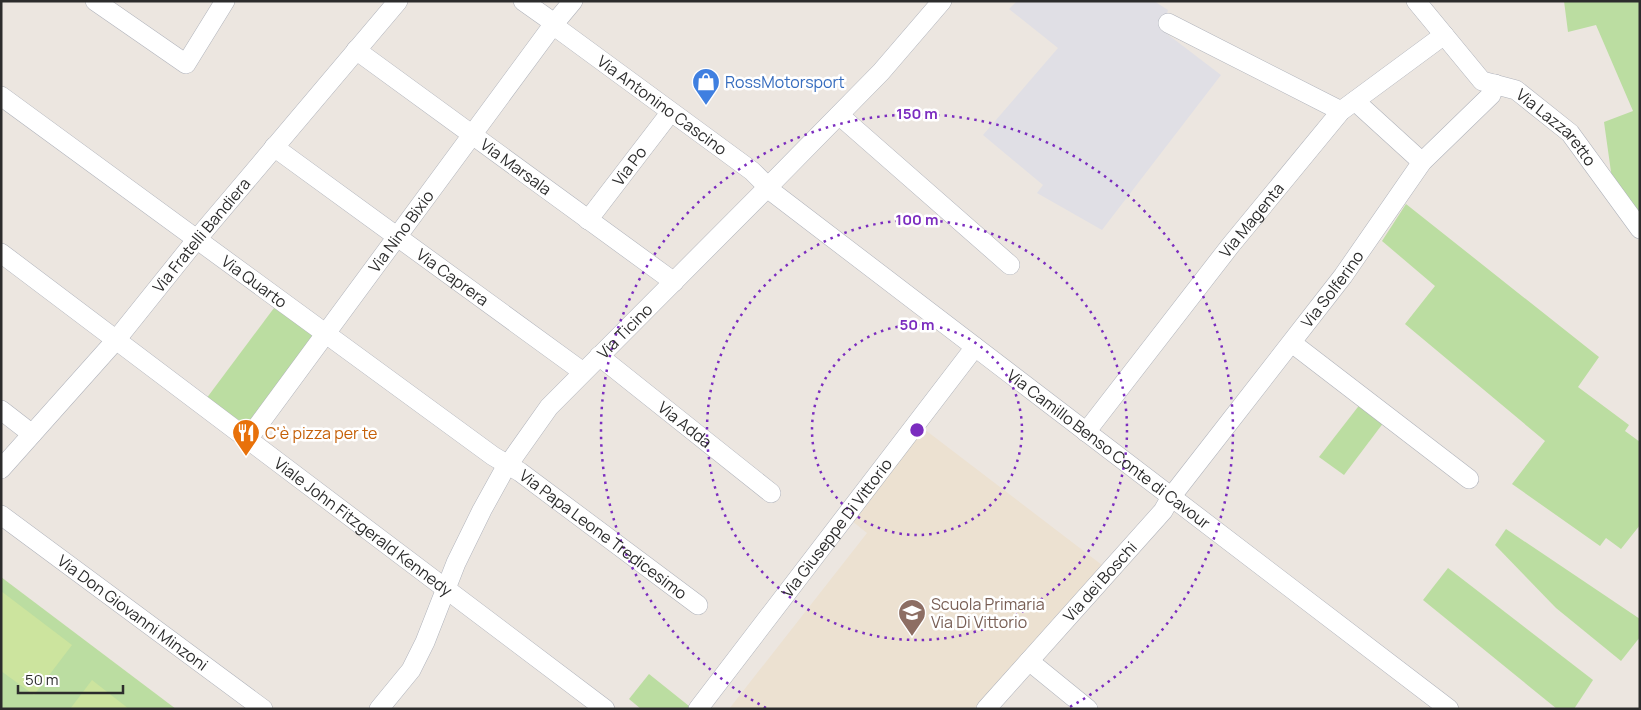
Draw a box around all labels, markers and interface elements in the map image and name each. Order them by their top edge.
street label: Via Antonino Cascino [593,50,731,160]
shop icon: RossMotorsport [691,67,721,106]
place label: RossMotorsport [725,71,845,93]
street label: Via Lazzaretto [1512,83,1601,170]
text: 150 m [896,103,938,124]
street label: Via Marsala [476,133,556,200]
street label: Via Po [607,142,652,190]
street label: Via Fratelli Bandiera [147,173,255,297]
street label: Via Magenta [1214,178,1289,262]
street label: Via Nino Bixio [363,186,439,277]
text: 100 m [896,209,938,230]
street label: Via Caprera [412,243,493,311]
street label: Via Solferino [1296,246,1369,332]
street label: Via Quarto [217,250,292,313]
street label: Via Ticino [592,298,657,363]
text: 50 m [899,314,935,335]
street label: Via Camillo Benso Conte di Cavour [1002,364,1215,534]
street label: Via Adda [653,396,717,453]
restaurant icon: C'è pizza per te [231,418,261,457]
centre of rings [908,421,926,439]
place label: C'è pizza per te [265,422,377,444]
street label: Viale John Fitzgerald Kennedy [270,452,457,601]
street label: Via Giuseppe Di Vittorio [776,454,897,602]
street label: Via Papa Leone Tredicesimo [515,464,692,604]
street label: Via dei Boschi [1058,537,1142,626]
street label: Via Don Giovanni Minzoni [53,550,213,676]
place label: Scuola Primaria Via Di Vittorio [931,593,1045,633]
school or university icon: Scuola Primaria Via Di Vittorio [897,598,927,637]
scale bar [18,662,122,694]
text: 50 m [25,669,59,690]

